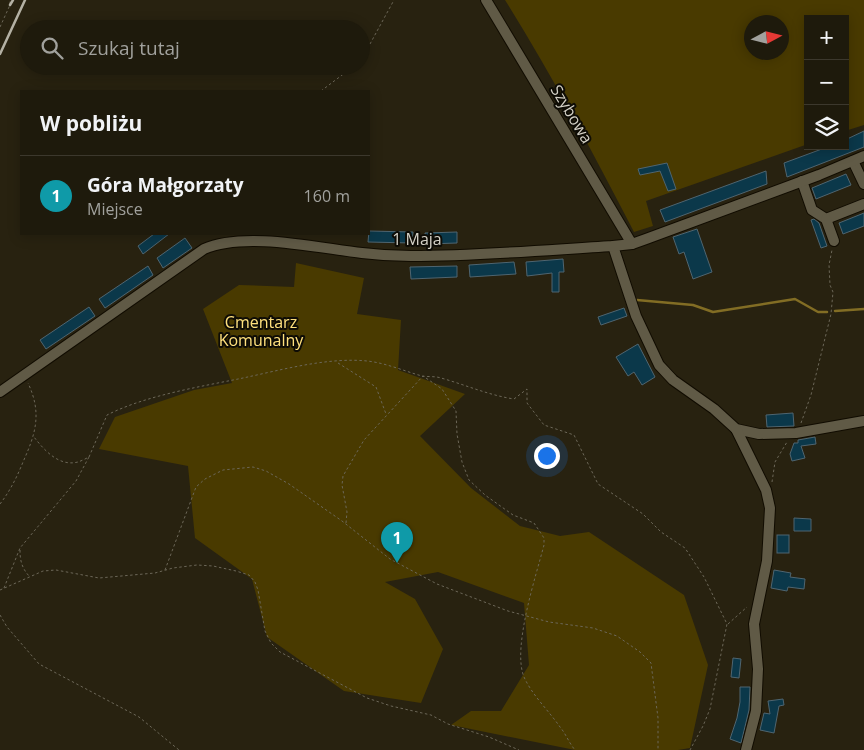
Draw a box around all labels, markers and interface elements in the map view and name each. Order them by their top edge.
north arrow [744,15,789,60]
map controls [804,15,849,150]
button: + [804,15,849,60]
search box [20,20,370,75]
icon: search [38,34,66,62]
text: Szukaj tutaj [78,35,180,61]
button: − [804,60,849,105]
street label: Szybowa [546,80,598,148]
button: layers [804,105,849,150]
text: W pobliżu [40,109,142,137]
text: Góra Małgorzaty [87,172,244,198]
text: 1 [51,185,61,207]
text: 160 m [304,185,350,207]
text: Miejsce [87,198,143,220]
street label: 1 Maja [392,228,442,250]
park label: Cmentarz Komunalny [219,311,304,351]
your location [534,443,560,469]
pin: 1 [381,522,413,563]

